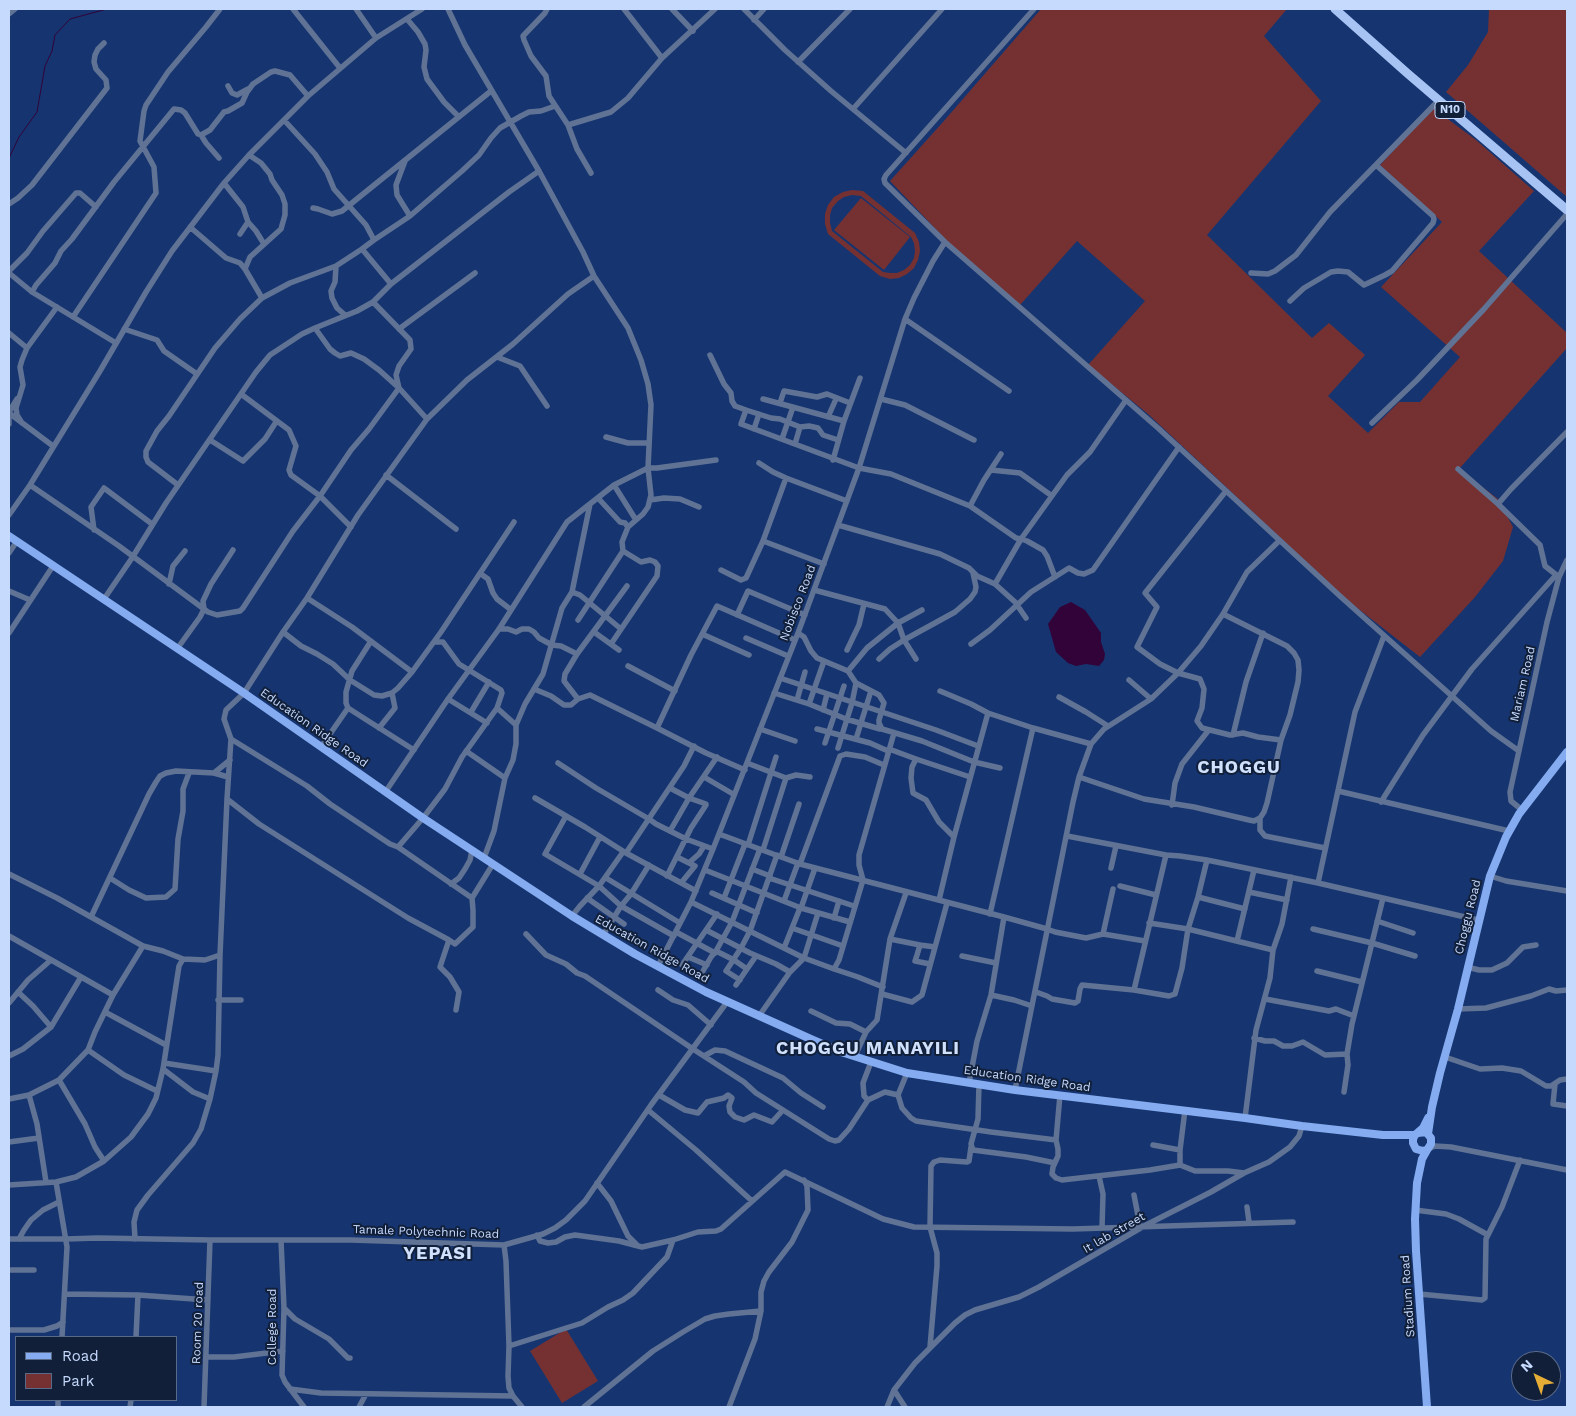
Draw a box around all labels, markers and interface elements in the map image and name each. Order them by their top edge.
road number: N10 [1435,102,1465,118]
street label: Nobisco Road [777,563,819,643]
street label: Mariam Road [1507,645,1539,723]
street label: Education Ridge Road [257,685,371,771]
district label: CHOGGU [1196,757,1282,779]
street label: Choggu Road [1452,878,1484,956]
street label: Education Ridge Road [593,912,711,986]
district label: CHOGGU MANAYILI [774,1038,962,1060]
street label: Education Ridge Road [963,1063,1091,1095]
street label: It lab street [1080,1209,1148,1257]
street label: Tamale Polytechnic Road [353,1222,499,1242]
district label: YEPASI [403,1243,473,1265]
street label: Stadium Road [1398,1254,1418,1338]
street label: Room 20 road [189,1282,207,1364]
street label: College Road [265,1289,279,1365]
legend [15,1336,178,1401]
text: Road [62,1347,99,1365]
north arrow [1511,1351,1561,1401]
text: N [1517,1356,1536,1375]
text: Park [62,1372,94,1390]

